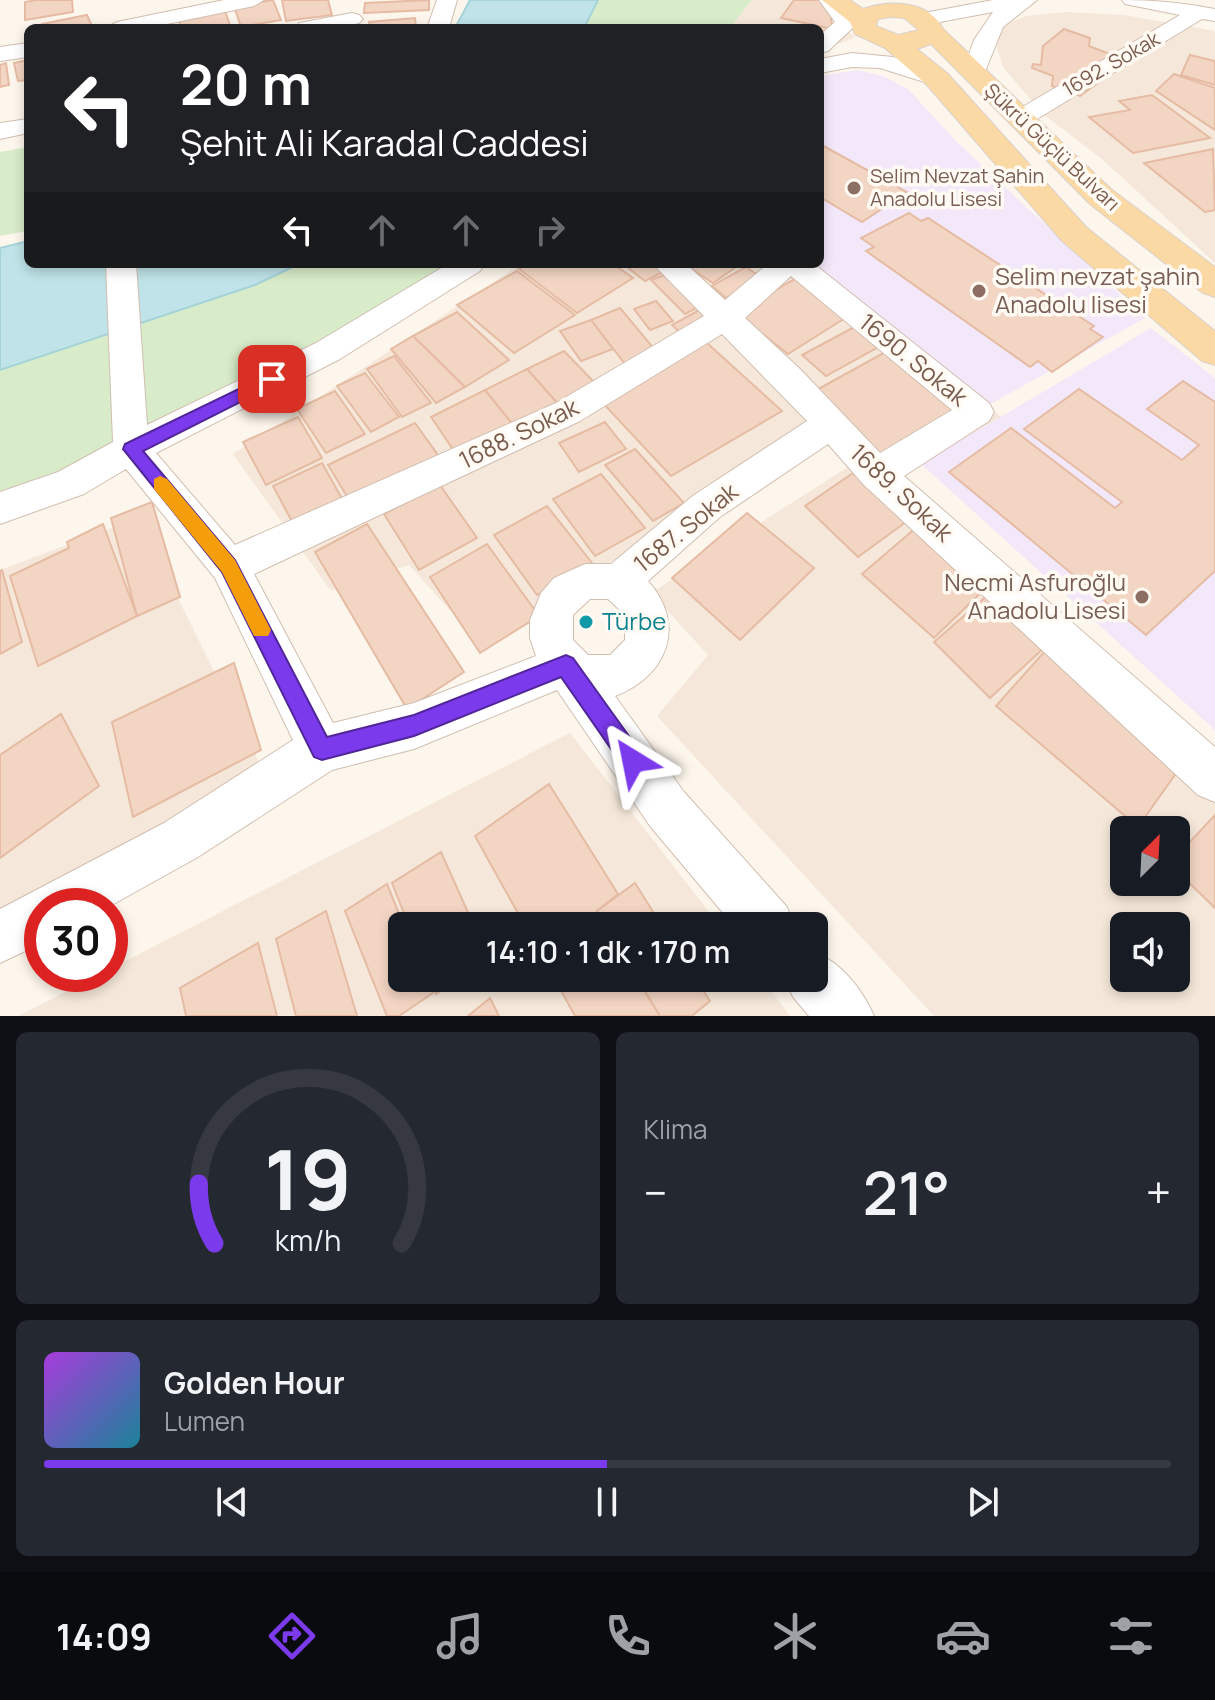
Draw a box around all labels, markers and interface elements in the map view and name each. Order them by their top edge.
street label: 1692. Sokak [1057,24,1165,102]
text: 20 m [180,45,312,122]
icon: left [48,56,152,160]
street label: Şükrü Güçlü Bulvarı [979,77,1126,216]
text: Şehit Ali Karadal Caddesi [180,118,589,167]
place label: Selim Nevzat Şahin Anadolu Lisesi [870,162,1044,212]
marker: Selim Nevzat Şahin Anadolu Lisesi [845,179,863,197]
icon: left [276,208,320,252]
icon: ahead [360,208,404,252]
icon: ahead [444,208,488,252]
icon: right [528,208,572,252]
place label: Selim nevzat şahin Anadolu lisesi [995,259,1200,320]
marker: Selim nevzat şahin Anadolu lisesi [970,282,988,300]
street label: 1690. Sokak [853,305,976,413]
pin [238,345,306,413]
icon: arrive [250,357,294,401]
street label: 1688. Sokak [453,389,585,476]
street label: 1689. Sokak [843,436,961,549]
street label: 1687. Sokak [626,474,745,579]
place label: Necmi Asfuroğlu Anadolu Lisesi [944,565,1126,626]
marker: Necmi Asfuroğlu Anadolu Lisesi [1133,588,1151,606]
place label: Türbe [602,604,666,637]
marker: Türbe [577,613,595,631]
position arrow [591,719,675,803]
north arrow [1110,816,1190,896]
map controls [1110,816,1190,992]
speed limit sign: 30 [24,888,128,992]
button: sound [1110,912,1190,992]
text: 14:10 · 1 dk · 170 m [486,931,730,972]
text: Klima [644,1111,708,1147]
text: 19 [264,1121,352,1235]
text: 21° [863,1151,950,1233]
text: − [644,1162,667,1222]
text: + [1146,1162,1171,1222]
text: km/h [275,1221,341,1260]
text: Golden Hour [164,1362,345,1403]
text: Lumen [164,1403,245,1439]
icon: previous [210,1480,254,1524]
icon: pause [585,1480,629,1524]
icon: next [961,1480,1005,1524]
icon: directions [264,1608,320,1664]
icon: music [432,1608,488,1664]
icon: phone [600,1608,656,1664]
icon: climate [767,1608,823,1664]
icon: car [935,1608,991,1664]
icon: filters [1103,1608,1159,1664]
text: 14:09 [56,1612,152,1661]

